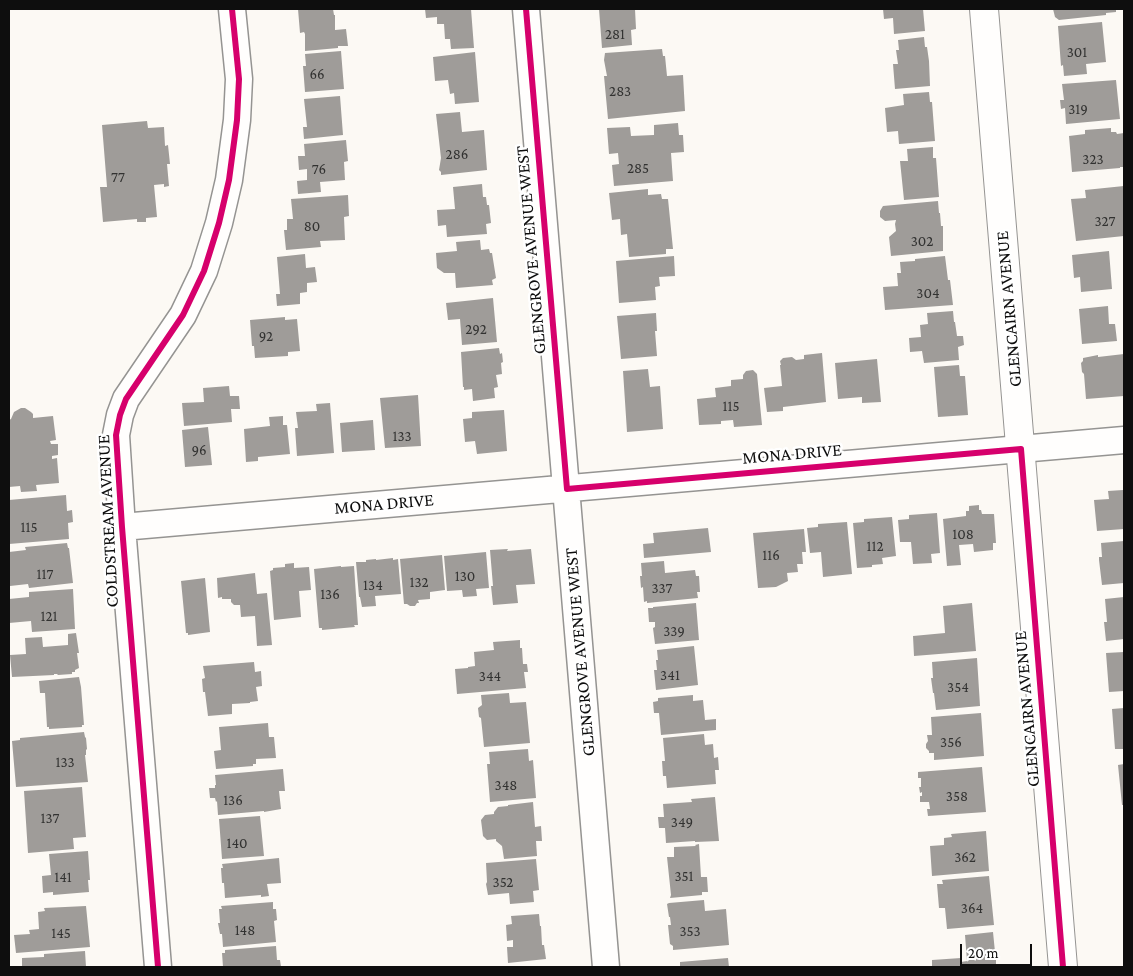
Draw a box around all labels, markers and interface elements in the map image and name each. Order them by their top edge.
house number: 281 [605,25,625,43]
house number: 301 [1067,43,1087,61]
house number: 66 [309,65,325,83]
house number: 283 [609,82,631,100]
house number: 319 [1068,100,1088,118]
house number: 286 [446,145,468,163]
street label: GLENGROVE AVENUE WEST [511,145,551,355]
house number: 323 [1082,150,1104,168]
house number: 285 [627,159,649,177]
house number: 76 [312,160,326,178]
house number: 77 [111,168,125,186]
house number: 327 [1095,212,1115,230]
house number: 80 [304,217,320,235]
street label: GLENCAIRN AVENUE [991,230,1027,388]
house number: 302 [911,232,933,250]
house number: 304 [916,284,940,302]
house number: 292 [465,320,487,338]
house number: 92 [259,327,273,345]
house number: 115 [722,397,740,415]
house number: 133 [392,427,412,445]
street label: COLDSTREAM AVENUE [93,434,123,608]
street label: MONA DRIVE [741,439,843,469]
house number: 96 [191,441,207,459]
street label: MONA DRIVE [333,489,435,519]
house number: 115 [20,518,38,536]
house number: 108 [952,525,974,543]
house number: 112 [866,537,884,555]
house number: 116 [762,546,780,564]
street label: GLENGROVE AVENUE WEST [560,547,600,757]
house number: 117 [37,565,53,583]
house number: 130 [455,567,475,585]
house number: 132 [409,573,429,591]
house number: 134 [363,576,383,594]
house number: 337 [652,579,672,597]
house number: 136 [320,585,340,603]
house number: 121 [40,607,58,625]
house number: 339 [663,622,685,640]
street label: GLENCAIRN AVENUE [1009,630,1045,788]
house number: 341 [660,666,680,684]
house number: 344 [479,667,501,685]
house number: 354 [947,678,969,696]
house number: 356 [940,733,962,751]
house number: 133 [55,753,75,771]
house number: 348 [495,776,517,794]
house number: 358 [946,787,968,805]
house number: 136 [223,791,243,809]
house number: 137 [41,809,59,827]
house number: 349 [671,813,693,831]
house number: 140 [226,834,248,852]
house number: 362 [954,848,976,866]
house number: 351 [674,867,694,885]
house number: 141 [54,868,72,886]
house number: 352 [493,873,513,891]
house number: 364 [961,899,983,917]
house number: 148 [235,921,255,939]
house number: 353 [679,922,701,940]
house number: 145 [51,924,71,942]
scale bar [963,934,1036,966]
text: 20 m [968,945,999,961]

